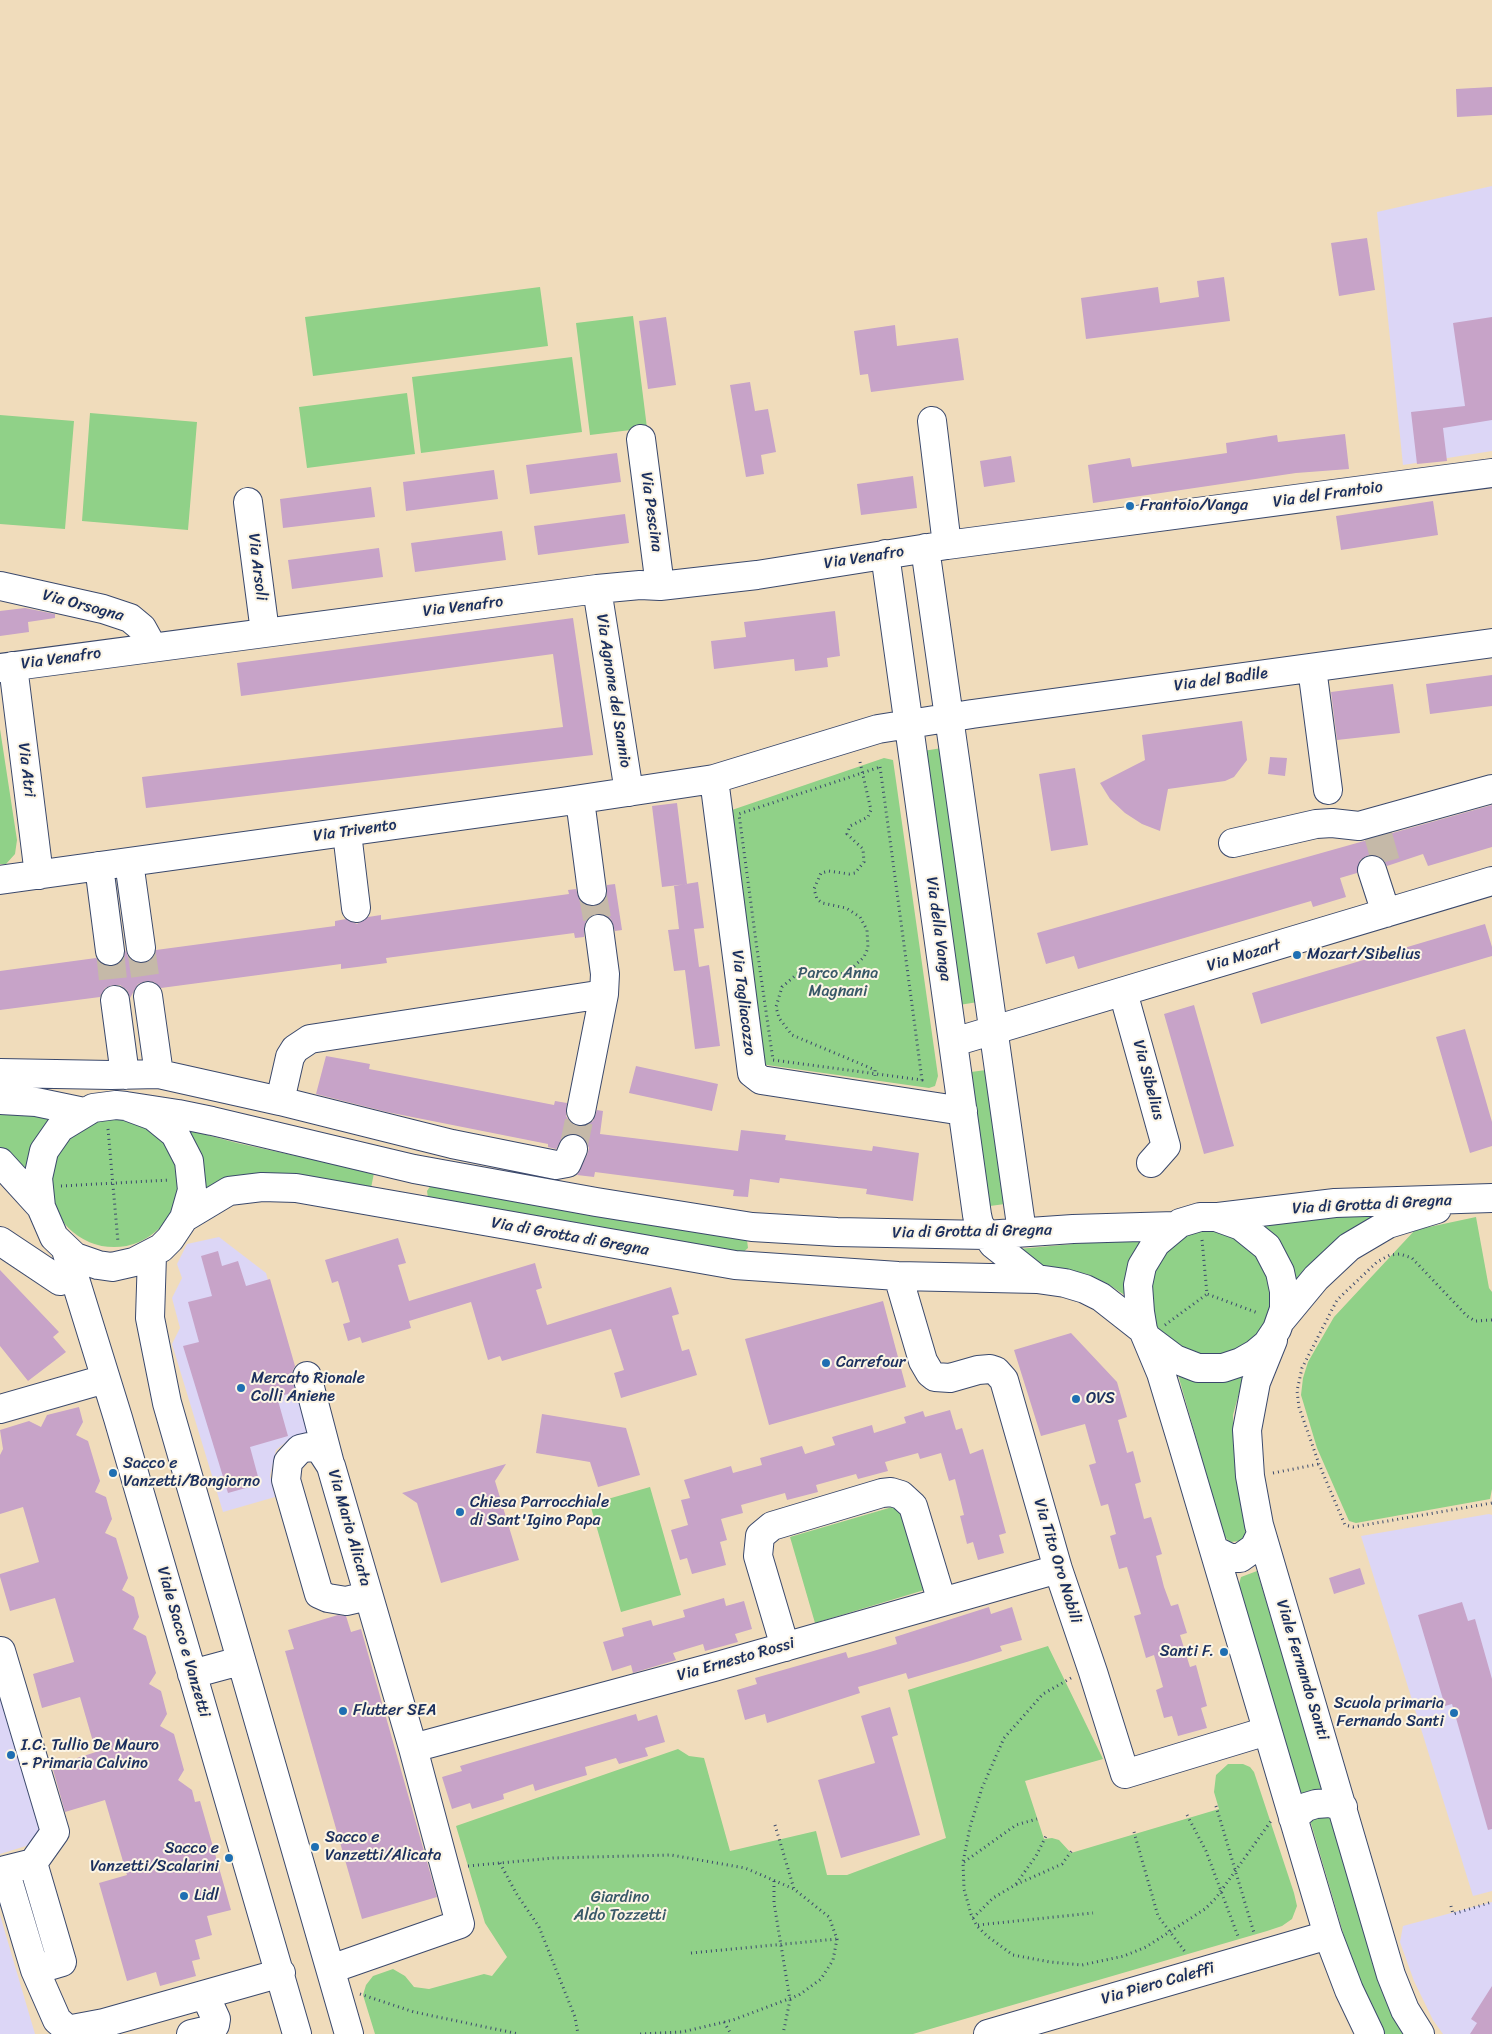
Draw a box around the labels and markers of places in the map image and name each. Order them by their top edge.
place label: Frantoio/Vanga [1140,496,1248,516]
marker: Frantoio/Vanga [1124,500,1136,512]
place label: Mozart/Sibelius [1307,945,1420,965]
marker: Mozart/Sibelius [1291,949,1303,961]
place label: Carrefour [836,1353,905,1373]
marker: Carrefour [820,1357,832,1369]
place label: Mercato Rionale Colli Aniene [251,1369,365,1407]
marker: Mercato Rionale Colli Aniene [235,1382,247,1394]
place label: OVS [1086,1389,1115,1409]
marker: OVS [1070,1393,1082,1405]
place label: Sacco e Vanzetti/Bongiorno [123,1454,260,1492]
marker: Sacco e Vanzetti/Bongiorno [107,1467,119,1479]
place label: Chiesa Parrocchiale di Sant'Igino Papa [470,1493,609,1531]
marker: Chiesa Parrocchiale di Sant'Igino Papa [454,1506,466,1518]
place label: Santi F. [1160,1642,1214,1662]
marker: Santi F. [1218,1646,1230,1658]
place label: Scuola primaria Fernando Santi [1334,1694,1444,1732]
place label: Flutter SEA [353,1701,436,1721]
marker: Flutter SEA [337,1705,349,1717]
marker: Scuola primaria Fernando Santi [1448,1707,1460,1719]
place label: I.C. Tullio De Mauro - Primaria Calvino [21,1736,159,1774]
marker: I.C. Tullio De Mauro - Primaria Calvino [5,1749,17,1761]
place label: Sacco e Vanzetti/Alicata [325,1828,441,1866]
place label: Sacco e Vanzetti/Scalarini [90,1839,219,1877]
marker: Sacco e Vanzetti/Alicata [309,1841,321,1853]
marker: Sacco e Vanzetti/Scalarini [223,1852,235,1864]
place label: Lidl [194,1886,219,1906]
marker: Lidl [178,1890,190,1902]

